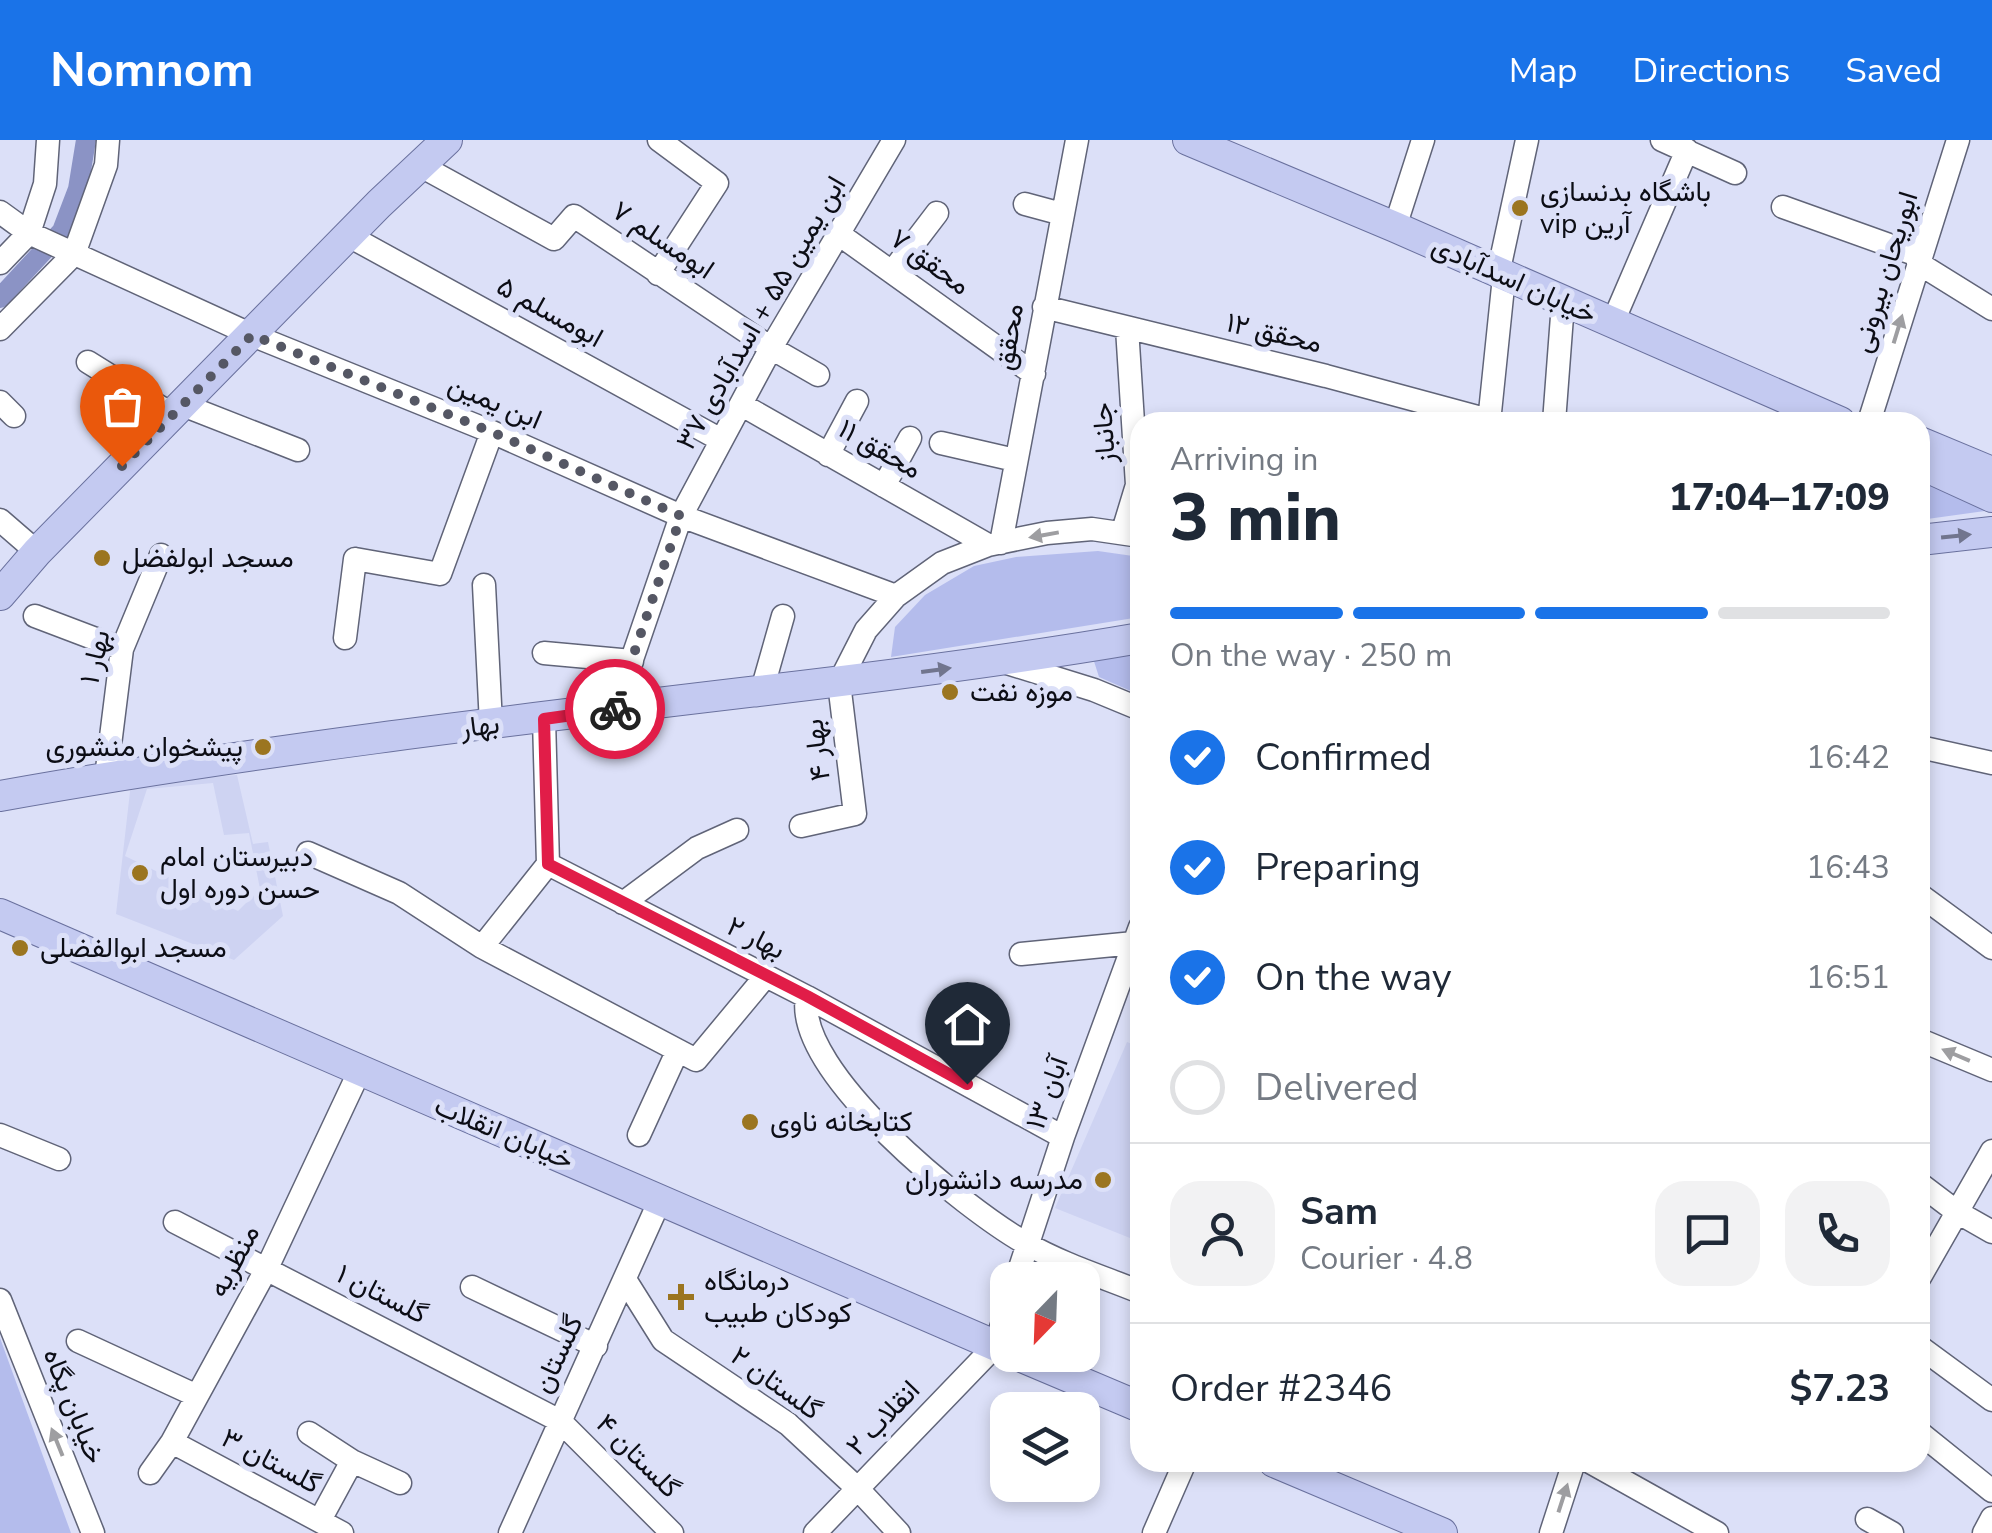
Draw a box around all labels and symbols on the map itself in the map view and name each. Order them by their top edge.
street label: ابن یمین ۵۵ + اسدآبادی ۳۷ [667,169,855,457]
place label: باشگاه بدنسازی vip آرین [1540,173,1711,243]
street label: ابوریحان بیرونی [1842,187,1928,357]
street label: ابومسلم ۷ [604,192,722,288]
marker: باشگاه بدنسازی vip آرین [1509,197,1531,219]
street label: محقق ۷ [882,220,978,304]
street label: خیابان اسدآبادی [1426,227,1602,333]
street label: ابومسلم ۵ [490,267,610,357]
street label: محقق [985,301,1033,373]
street label: محقق ۱۲ [1222,304,1326,362]
one-way arrow [1891,314,1906,344]
pin [80,364,165,467]
street label: ابن یمین [442,365,548,439]
street label: جانباز [1083,401,1125,466]
street label: محقق ۱۱ [831,410,929,488]
one-way arrow [1027,527,1059,543]
one-way arrow [1941,528,1972,544]
place label: مسجد ابولفضل [122,539,294,577]
marker: مسجد ابولفضل [91,547,113,569]
street label: بهار ۱ [70,626,120,688]
courier [565,659,665,759]
one-way arrow [921,661,952,677]
place label: موزه نفت [970,673,1073,711]
marker: موزه نفت [939,681,961,703]
street label: بهار [457,705,502,747]
street label: بهار ۴ [794,717,840,783]
place label: پیشخوان منشوری [46,728,243,766]
marker: پیشخوان منشوری [252,736,274,758]
place label: دبیرستان امام حسن دوره اول [160,838,320,908]
marker: دبیرستان امام حسن دوره اول [129,862,151,884]
street label: بهار ۲ [720,907,792,969]
place label: مسجد ابوالفضلی [40,929,227,967]
marker: مسجد ابوالفضلی [9,937,31,959]
pin [925,982,1010,1085]
one-way arrow [1941,1047,1971,1063]
street label: ۱۳ آبان [1016,1049,1078,1135]
street label: خیابان انقلاب [429,1087,579,1179]
place label: کتابخانه ناوی [770,1103,912,1141]
marker: کتابخانه ناوی [739,1111,761,1133]
place label: مدرسه دانشوران [905,1161,1083,1199]
marker: مدرسه دانشوران [1092,1169,1114,1191]
street label: منظریه [199,1218,269,1304]
street label: گلستان ۱ [330,1255,434,1333]
place label: درمانگاه کودکان طبیب [704,1262,852,1332]
north arrow [990,1262,1100,1372]
marker: درمانگاه کودکان طبیب [668,1284,694,1310]
street label: گلستان [523,1309,593,1399]
street label: گلستان ۲ [723,1337,829,1429]
street label: خیابان پگاه [34,1343,114,1469]
street label: انقلاب ۲ [838,1372,928,1464]
street label: گلستان ۴ [587,1405,689,1507]
street label: گلستان ۳ [215,1419,327,1503]
one-way arrow [48,1427,64,1457]
one-way arrow [1556,1482,1571,1512]

